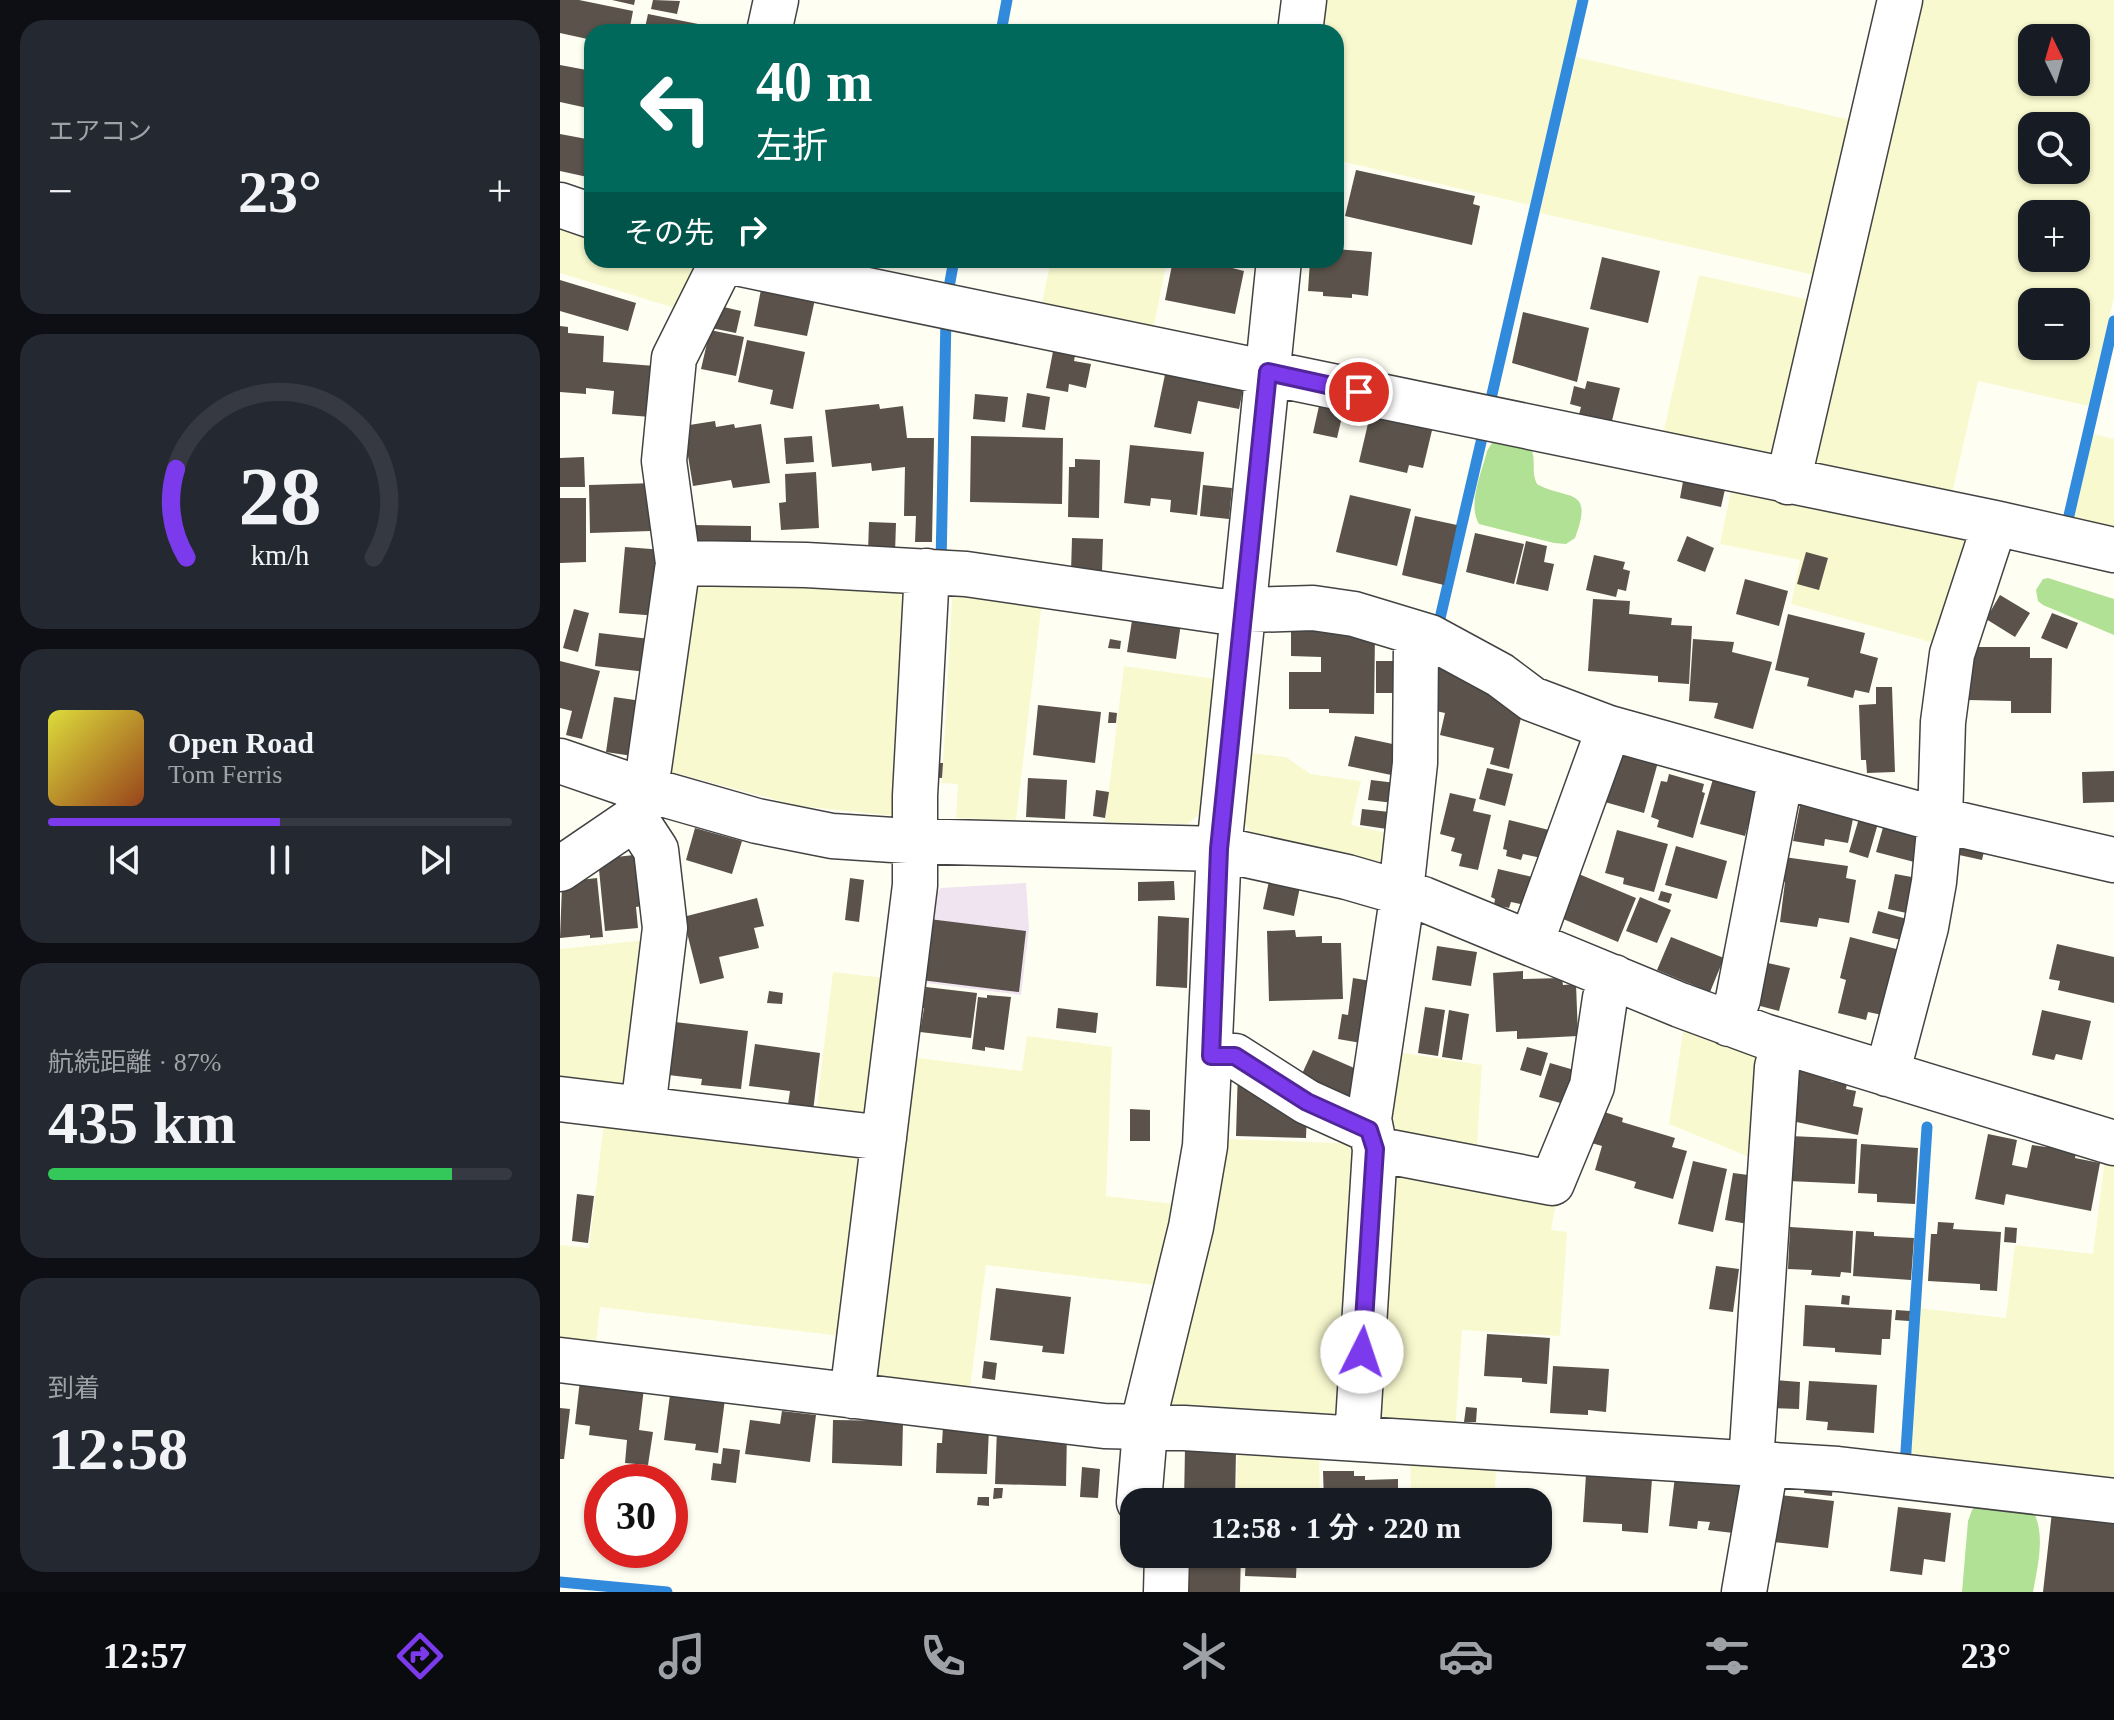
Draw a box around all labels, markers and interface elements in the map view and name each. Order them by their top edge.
north arrow [2018,24,2090,96]
map controls [2018,24,2090,360]
text: 40 m [756,51,873,113]
icon: left [624,56,728,160]
button: search [2018,112,2090,184]
text: エアコン [48,117,152,146]
text: 左折 [756,126,828,166]
text: 23° [238,159,322,225]
text: − [48,167,73,216]
text: + [487,167,512,216]
button: + [2018,200,2090,272]
icon: right [730,208,774,252]
text: その先 [624,216,714,249]
button: − [2018,288,2090,360]
pin [1325,358,1393,426]
icon: arrive [1337,370,1381,414]
text: 28 [238,449,322,541]
text: km/h [251,540,309,571]
text: Open Road [168,726,314,759]
text: Tom Ferris [168,760,282,789]
icon: previous [103,838,147,882]
icon: pause [258,838,302,882]
icon: next [413,838,457,882]
text: 航続距離 · 87% [48,1048,221,1077]
text: 435 km [48,1090,236,1156]
position arrow [1320,1310,1404,1394]
text: 到着 [48,1374,100,1403]
text: 12:58 [48,1416,188,1482]
speed limit sign: 30 [584,1464,688,1568]
text: 12:58 · 1 分 · 220 m [1211,1511,1461,1544]
icon: directions [392,1628,448,1684]
icon: music [654,1628,710,1684]
icon: phone [915,1628,971,1684]
icon: climate [1176,1628,1232,1684]
icon: car [1438,1628,1494,1684]
icon: filters [1699,1628,1755,1684]
text: 12:57 [103,1636,187,1676]
text: 23° [1961,1636,2011,1676]

